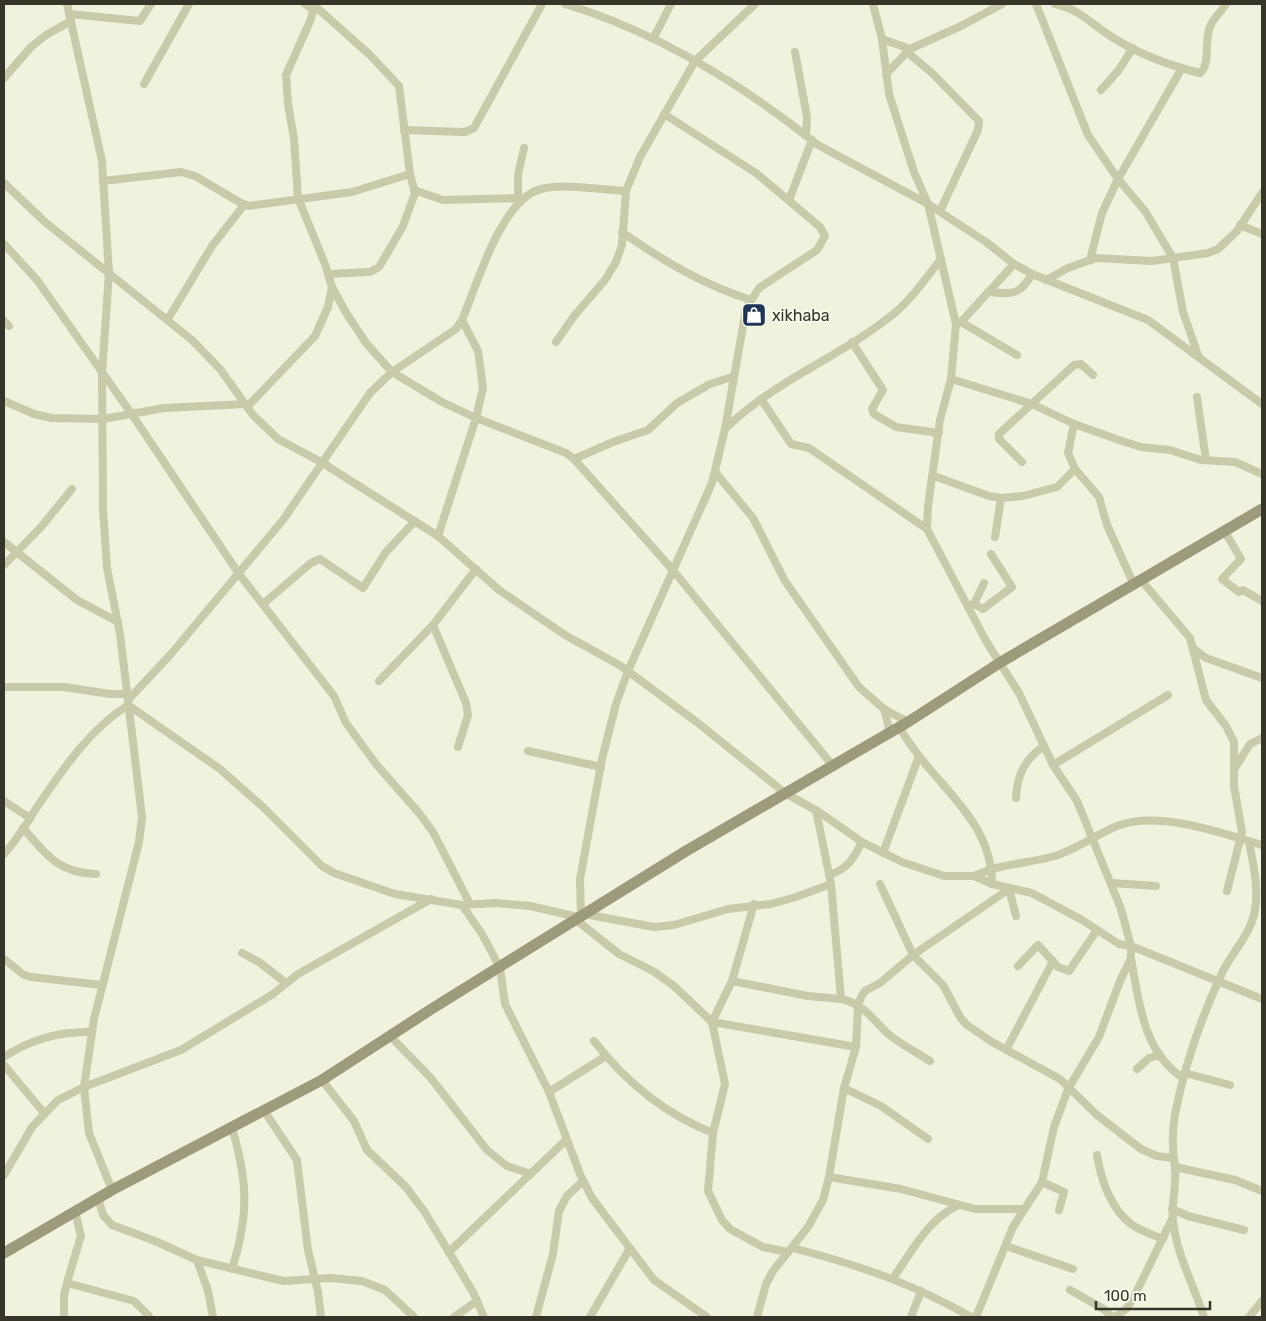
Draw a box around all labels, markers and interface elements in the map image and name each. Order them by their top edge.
shop icon: xikhaba [741,302,767,328]
place label: xikhaba [772,306,830,325]
scale bar [1096,1278,1210,1310]
text: 100 m [1104,1287,1146,1305]

